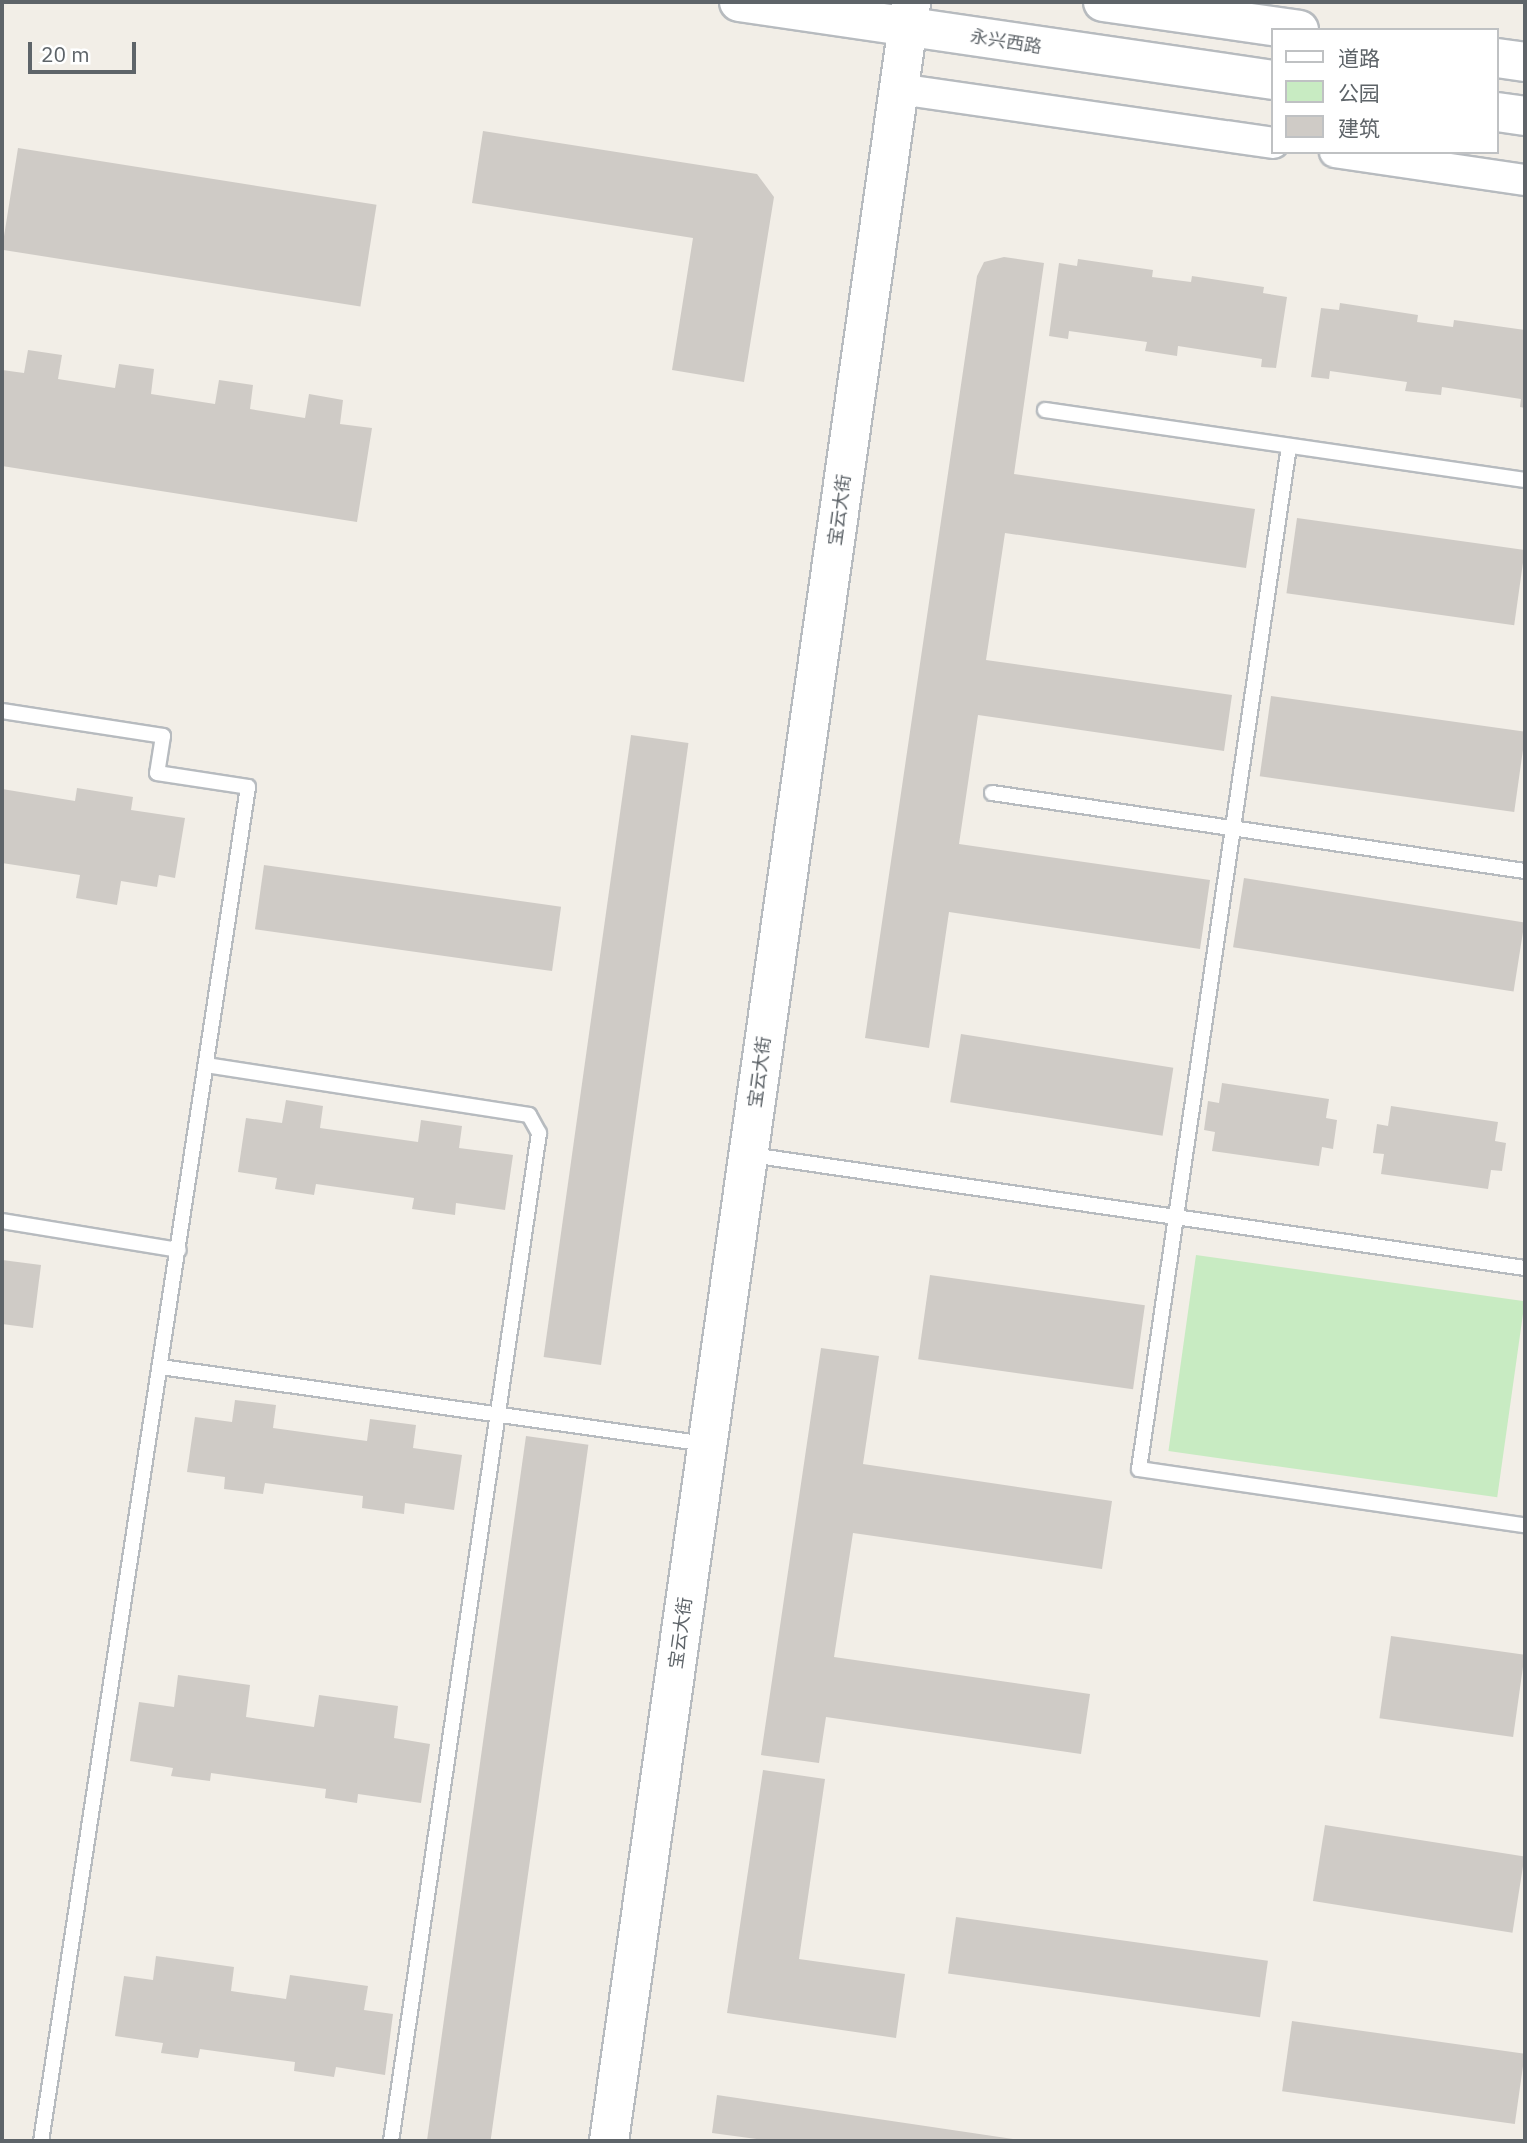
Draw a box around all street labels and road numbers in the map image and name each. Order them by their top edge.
street label: 永兴西路 [969,26,1043,58]
street label: 宝云大街 [824,473,856,547]
street label: 宝云大街 [744,1035,776,1109]
street label: 宝云大街 [665,1596,697,1670]

